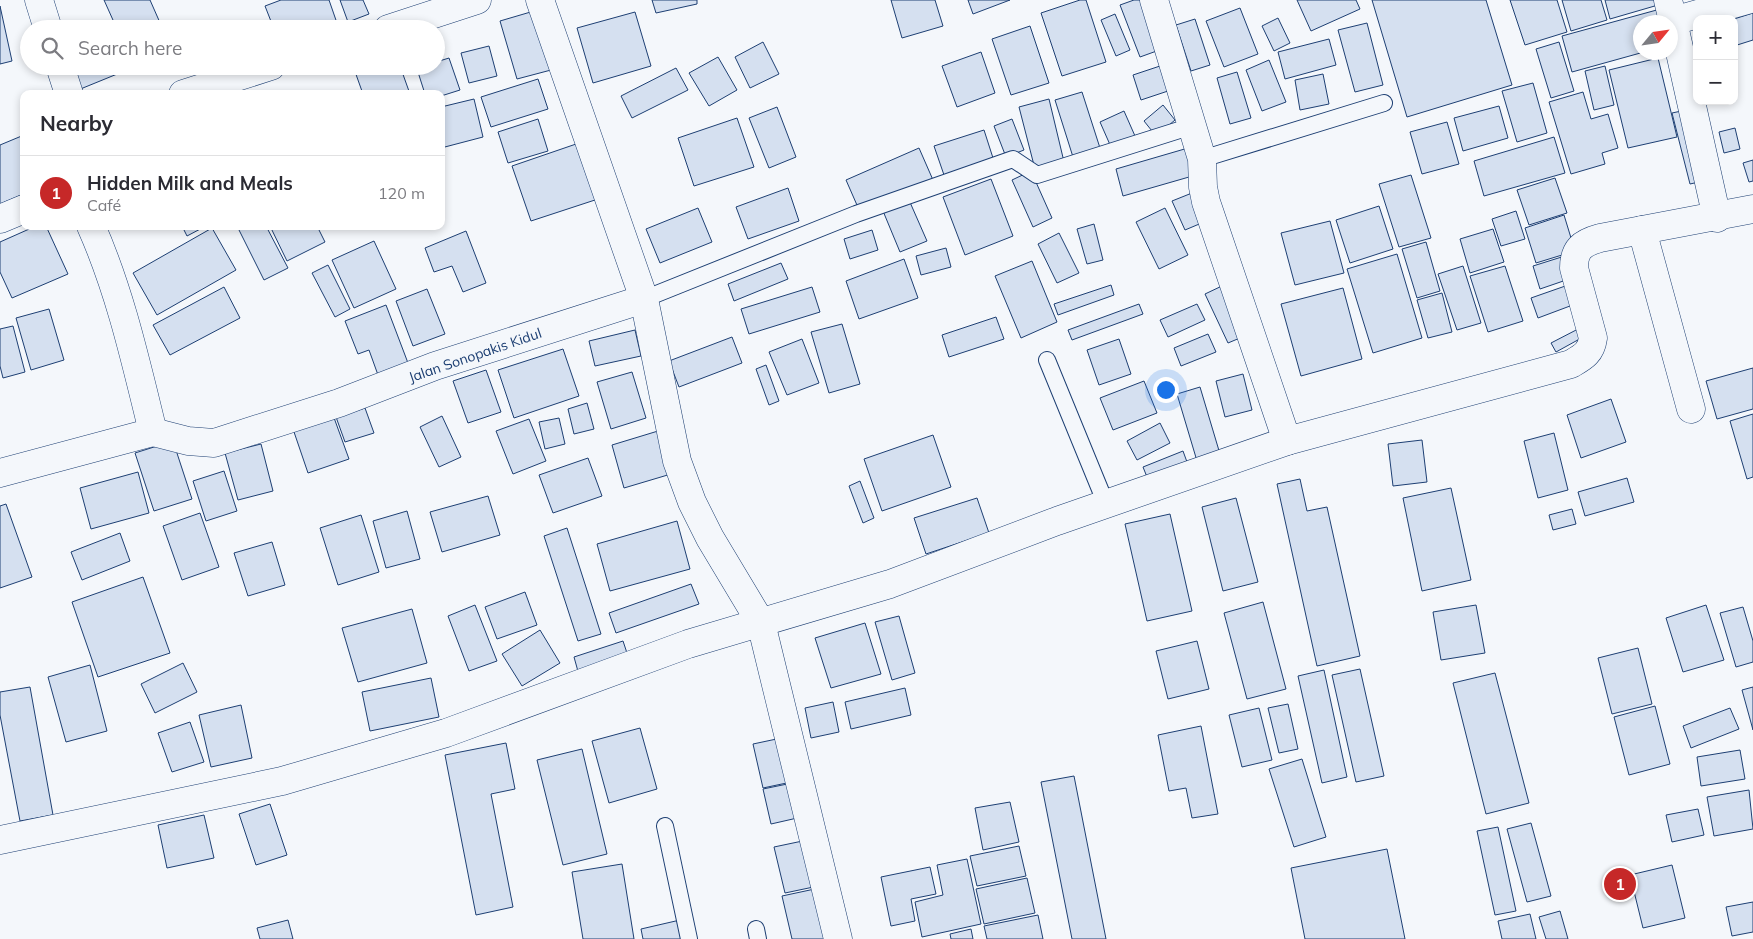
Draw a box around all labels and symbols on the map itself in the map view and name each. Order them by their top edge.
north arrow [1633,15,1678,60]
street label: Jalan Sonopakis Kidul [406,324,544,386]
your location [1153,377,1179,403]
pin: 1 [1604,865,1636,903]

